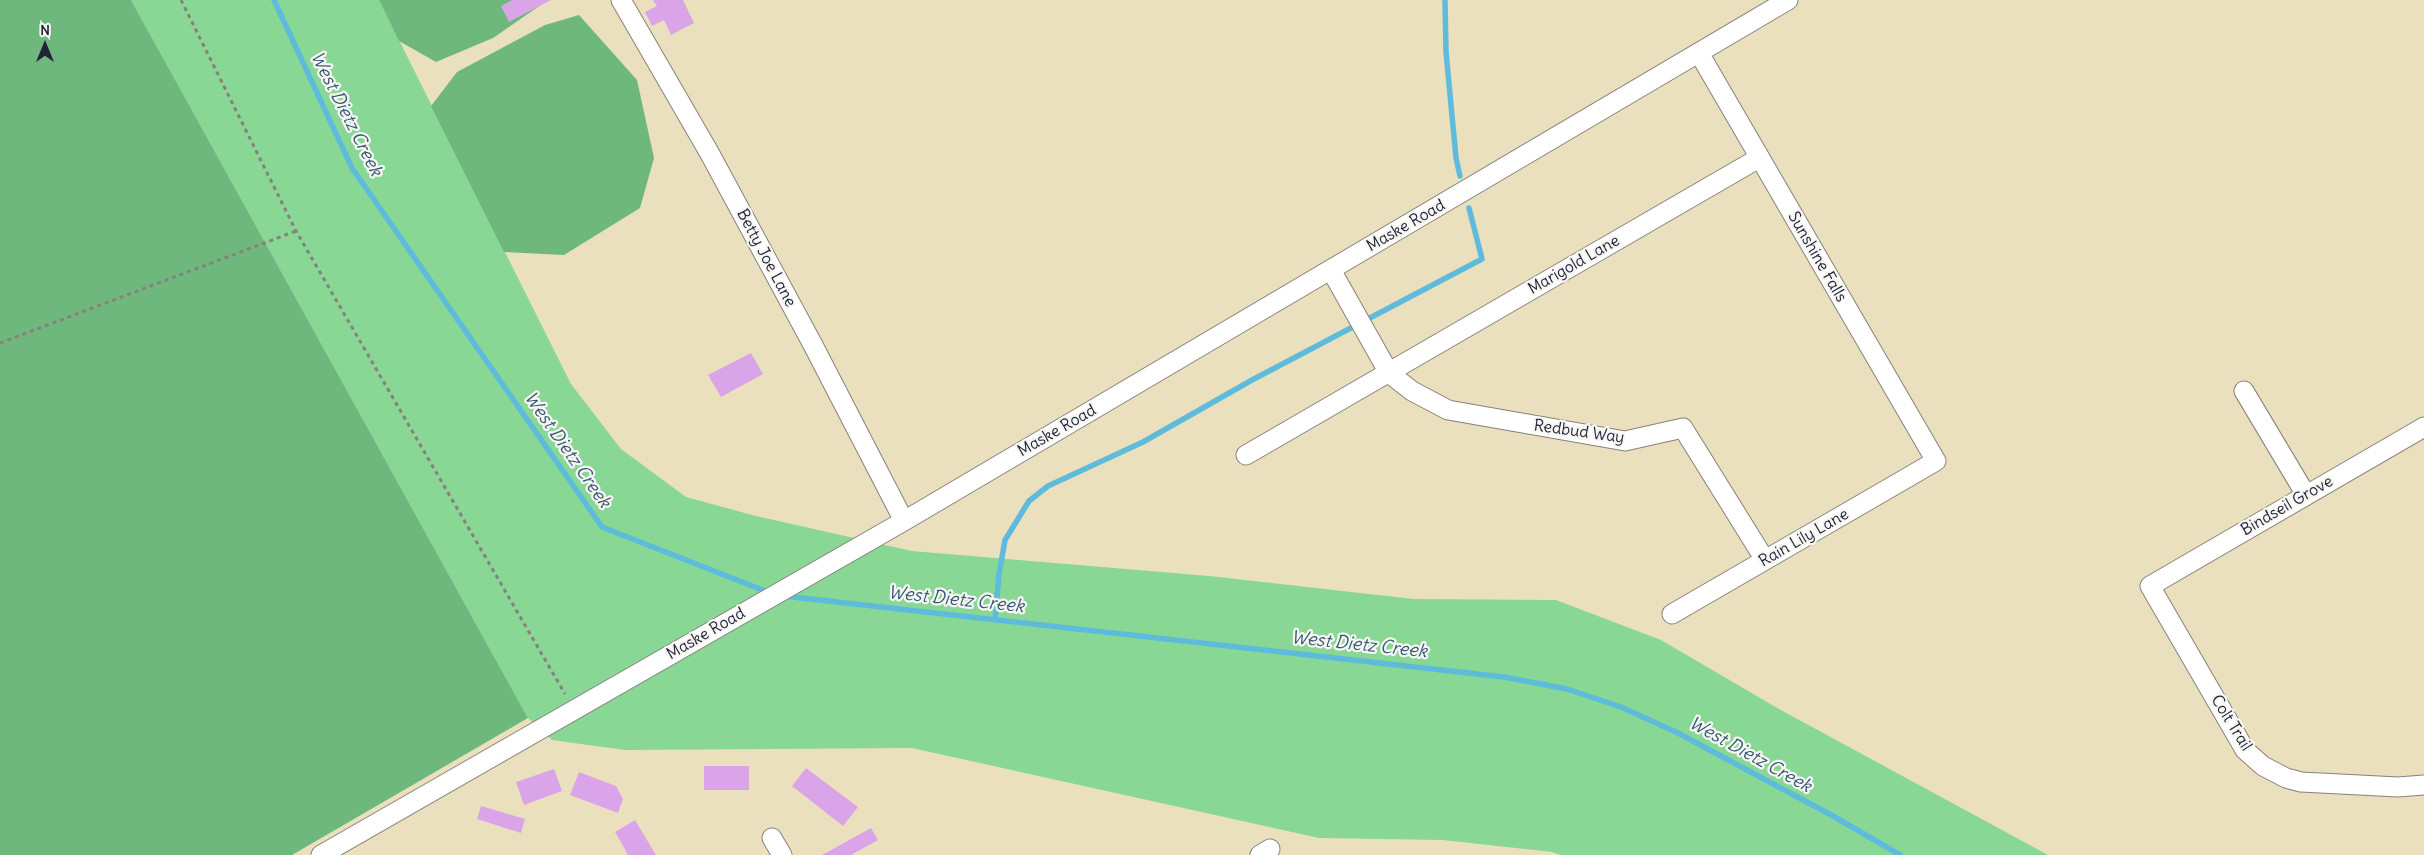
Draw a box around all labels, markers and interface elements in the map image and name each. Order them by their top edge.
north arrow [20,20,70,70]
text: N [40,21,50,39]
water label: West Dietz Creek [305,48,387,180]
street label: Maske Road [1363,196,1449,256]
street label: Betty Joe Lane [732,206,800,310]
street label: Sunshine Falls [1783,208,1851,306]
street label: Marigold Lane [1525,231,1623,299]
water label: West Dietz Creek [519,388,615,512]
street label: Maske Road [1014,401,1100,461]
street label: Redbud Way [1532,416,1626,448]
street label: Bindseil Grove [2238,472,2336,540]
street label: Rain Lily Lane [1756,505,1852,571]
water label: West Dietz Creek [887,582,1025,618]
street label: Maske Road [663,604,749,664]
water label: West Dietz Creek [1290,627,1428,663]
street label: Colt Trail [2206,692,2256,754]
water label: West Dietz Creek [1685,712,1815,798]

